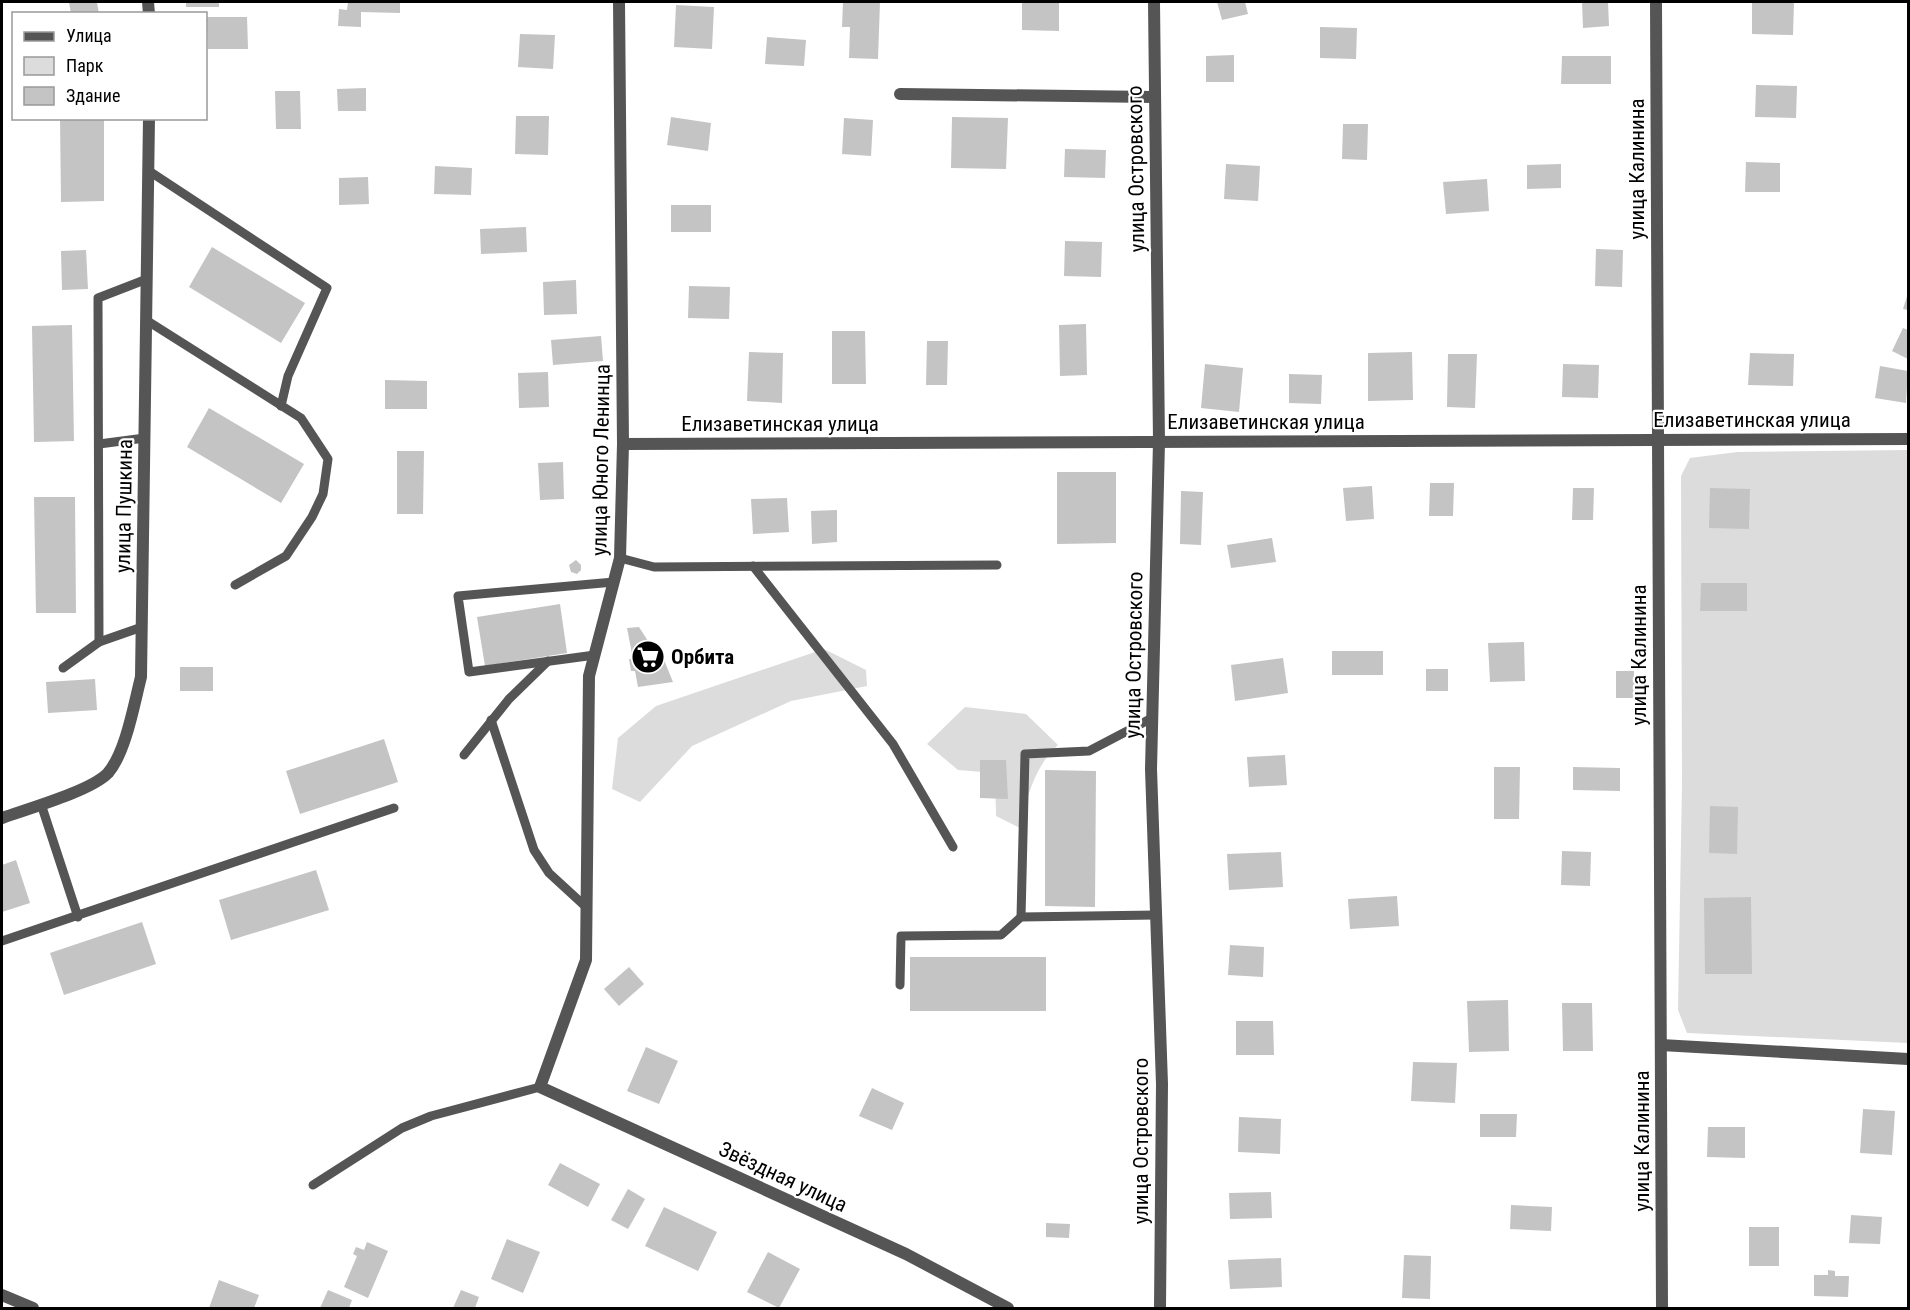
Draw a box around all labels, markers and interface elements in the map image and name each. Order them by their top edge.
legend [12,12,207,120]
text: Улица [66,25,112,46]
text: Парк [66,55,104,76]
text: Здание [66,85,120,106]
street label: улица Островского [1123,85,1149,253]
street label: улица Калинина [1625,99,1649,240]
street label: улица Юного Ленинца [587,364,615,556]
street label: Елизаветинская улица [1653,408,1851,432]
street label: Елизаветинская улица [1167,410,1365,434]
street label: Елизаветинская улица [681,412,879,436]
street label: улица Пушкина [111,439,137,573]
street label: улица Островского [1121,571,1147,739]
street label: улица Калинина [1627,585,1651,726]
supermarket icon: Орбита [630,639,666,675]
place label: Орбита [671,645,734,669]
street label: улица Островского [1129,1058,1153,1224]
street label: улица Калинина [1630,1071,1654,1212]
street label: Звёздная улица [715,1137,851,1217]

